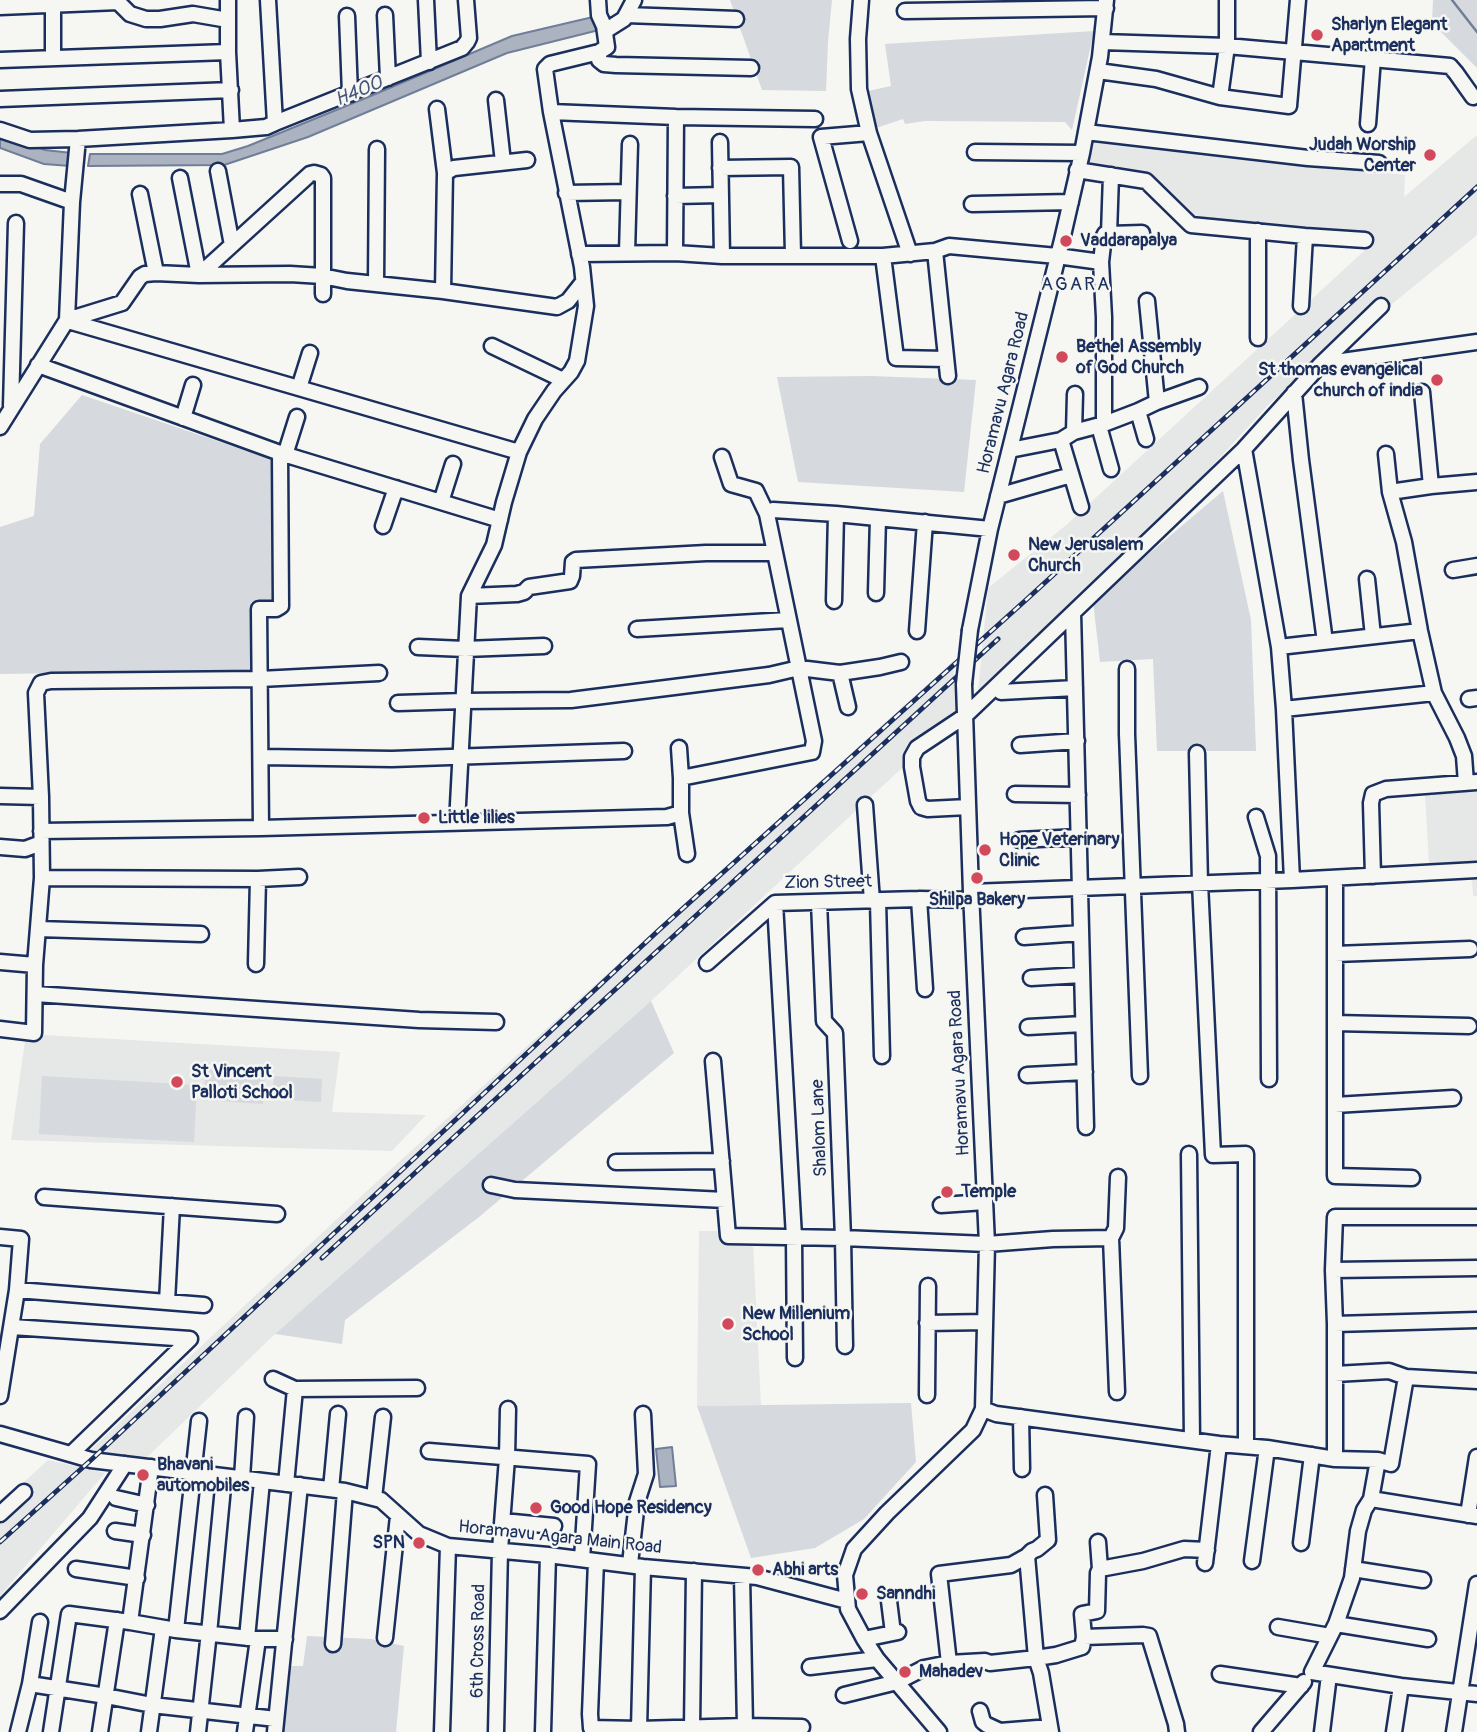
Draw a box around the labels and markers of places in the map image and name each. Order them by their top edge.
place label: Sharlyn Elegant Apartment [1331,14,1447,56]
marker: Sharlyn Elegant Apartment [1309,27,1325,43]
place label: Judah Worship Center [1309,134,1416,176]
marker: Judah Worship Center [1422,147,1438,163]
place label: Vaddarapalya [1080,230,1177,252]
marker: Vaddarapalya [1058,233,1074,249]
place label: Bethel Assembly of God Church [1076,336,1201,378]
marker: Bethel Assembly of God Church [1054,349,1070,365]
place label: St thomas evangelical church of india [1258,359,1423,402]
marker: St thomas evangelical church of india [1429,372,1445,388]
place label: New Jerusalem Church [1028,534,1143,576]
marker: New Jerusalem Church [1006,547,1022,563]
place label: Little lilies [438,807,515,829]
marker: Little lilies [416,810,432,826]
place label: Hope Veterinary Clinic [999,829,1119,872]
marker: Hope Veterinary Clinic [977,842,993,858]
marker: Shilpa Bakery [969,870,985,886]
place label: Shilpa Bakery [929,889,1025,911]
place label: St Vincent Palloti School [191,1061,293,1104]
marker: St Vincent Palloti School [169,1074,185,1090]
place label: Temple [961,1181,1016,1203]
marker: Temple [939,1184,955,1200]
place label: New Millenium School [742,1303,850,1346]
marker: New Millenium School [720,1316,736,1332]
place label: Bhavani automobiles [157,1454,249,1496]
marker: Bhavani automobiles [135,1467,151,1483]
place label: Good Hope Residency [550,1497,712,1519]
marker: Good Hope Residency [528,1500,544,1516]
place label: SPN [372,1532,405,1554]
marker: SPN [411,1535,427,1551]
place label: Abhi arts [772,1559,838,1581]
marker: Abhi arts [750,1562,766,1578]
place label: Sanndhi [876,1583,935,1605]
marker: Sanndhi [854,1586,870,1602]
place label: Mahadev [919,1661,983,1683]
marker: Mahadev [897,1664,913,1680]

